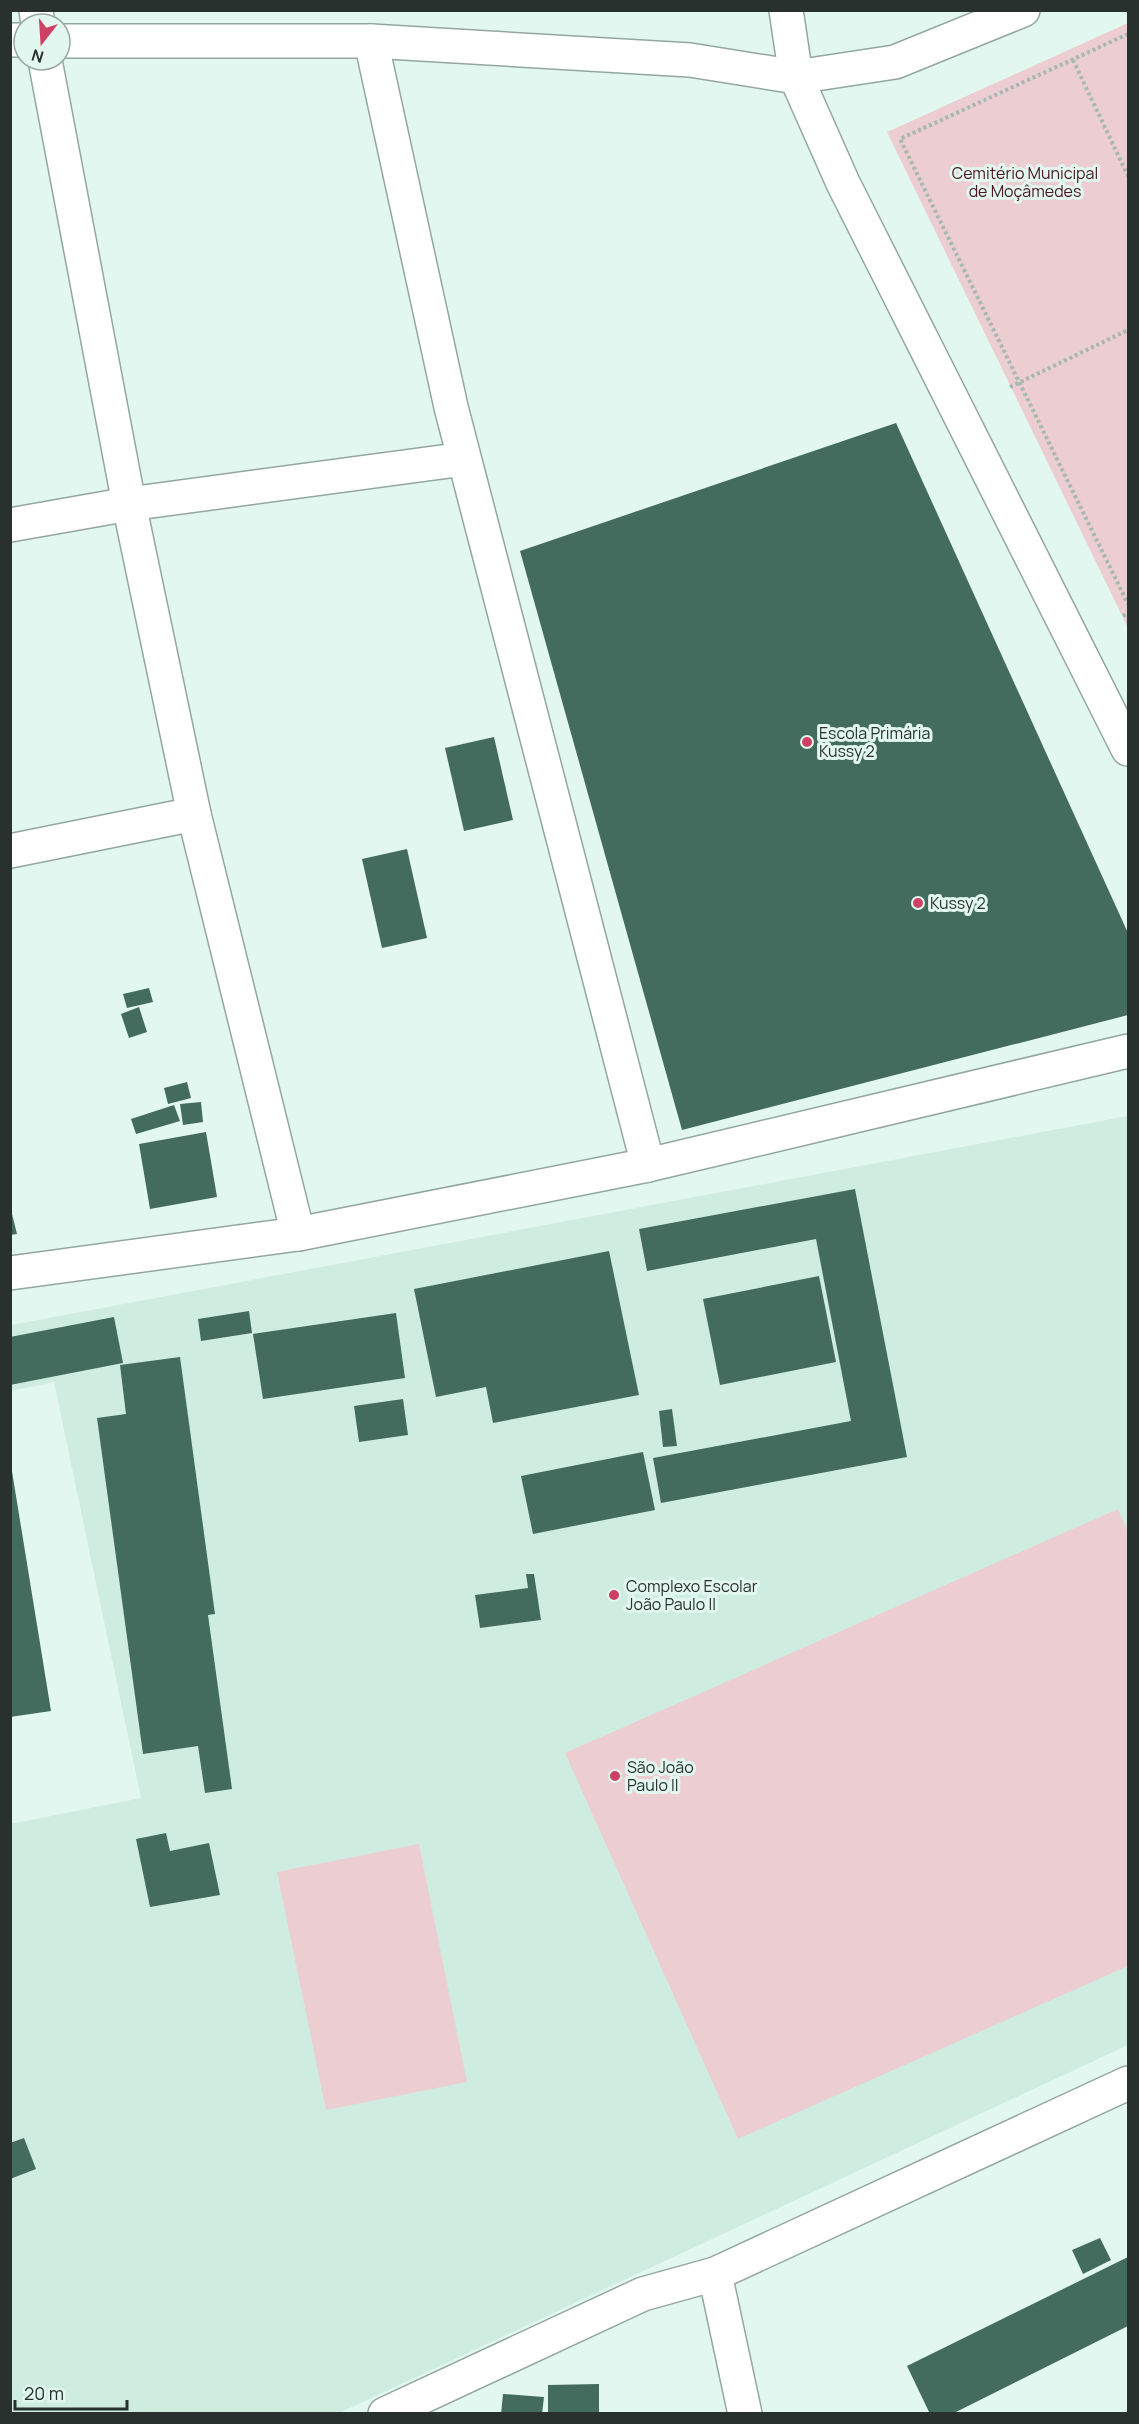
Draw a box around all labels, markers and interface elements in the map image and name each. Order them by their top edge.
north arrow [12,12,72,72]
text: N [29,44,46,69]
park label: Cemitério Municipal de Moçâmedes [952,162,1098,202]
place label: Escola Primária Kussy 2 [819,722,930,762]
marker: Escola Primária Kussy 2 [800,735,814,749]
place label: Kussy 2 [930,892,986,914]
marker: Kussy 2 [911,896,925,910]
place label: Complexo Escolar João Paulo II [626,1575,758,1615]
marker: Complexo Escolar João Paulo II [607,1588,621,1602]
place label: São João Paulo II [627,1756,694,1796]
marker: São João Paulo II [608,1769,622,1783]
scale bar [15,2373,128,2411]
text: 20 m [24,2381,64,2405]

